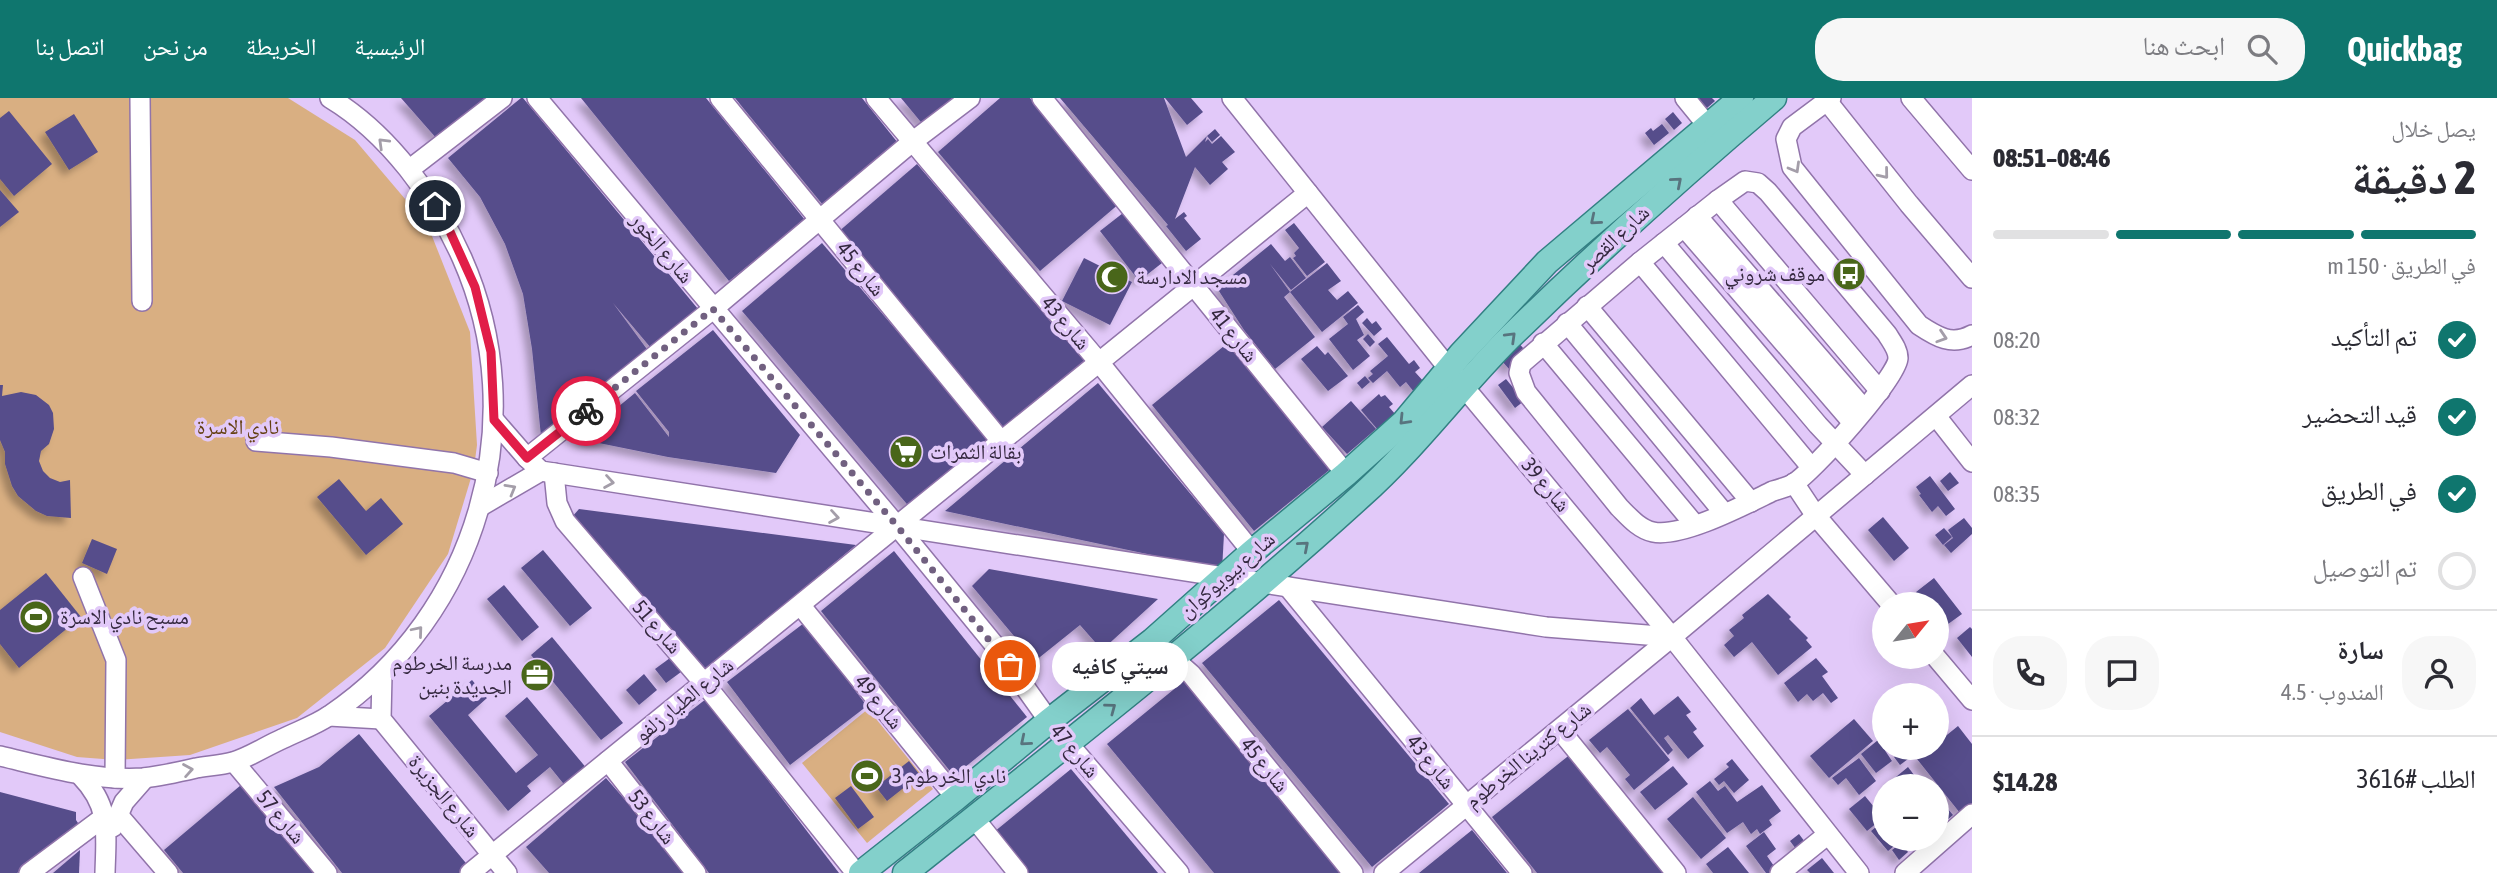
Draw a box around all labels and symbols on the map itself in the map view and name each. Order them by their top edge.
one-way arrow [379,138,392,151]
one-way arrow [1787,160,1800,173]
one-way arrow [1876,166,1888,179]
pin [405,176,465,236]
one-way arrow [1669,178,1682,190]
street label: شارع القصر [1574,199,1655,277]
street label: شارع الخور [624,207,699,289]
one-way arrow [1590,212,1602,225]
street label: شارع 45 [831,237,891,301]
bus stop icon: موقف شروني [1830,255,1868,293]
mosque icon: مسجد الادارسة [1093,258,1131,296]
place label: موقف شروني [1724,261,1825,290]
place label: مسجد الادارسة [1136,264,1247,288]
street label: شارع 43 [1036,291,1096,355]
street label: شارع 41 [1204,303,1264,367]
one-way arrow [1936,329,1948,343]
one-way arrow [1503,333,1515,345]
courier [551,376,621,446]
one-way arrow [1400,412,1413,425]
park label: نادي الاسرة [197,414,279,443]
supermarket icon: بقالة الثمرات [887,433,925,471]
place label: بقالة الثمرات [930,439,1021,464]
street label: شارع 39 [1516,453,1576,517]
one-way arrow [603,474,615,489]
one-way arrow [504,484,517,497]
one-way arrow [828,509,839,524]
street label: شارع بيويوكوان [1174,526,1280,624]
one-way arrow [1296,542,1309,554]
north arrow [1872,592,1950,668]
street label: شارع 51 [627,595,687,659]
sports icon: مسبح نادي الاسرة [17,598,55,636]
place label: مسبح نادي الاسرة [60,604,189,633]
one-way arrow [410,626,422,639]
pin [980,636,1040,696]
callout: سيتي كافيه [1052,642,1188,690]
place label: مدرسة الخرطوم الجديدة بنين [392,650,512,700]
street label: شارع الطيار زلفو [629,652,739,748]
office icon: مدرسة الخرطوم الجديدة بنين [518,656,556,694]
street label: شارع 49 [849,670,909,734]
street label: شارع كترينا الخرطوم [1460,696,1597,815]
one-way arrow [1104,703,1116,716]
street label: شارع 47 [1045,719,1105,783]
street label: شارع 43 [1401,730,1461,794]
one-way arrow [1020,733,1033,745]
street label: شارع 45 [1235,733,1295,797]
street label: شارع الجزيرة [403,749,485,843]
sports icon: نادي الخرطوم 3 [848,757,886,795]
one-way arrow [182,763,193,778]
place label: نادي الخرطوم 3 [892,763,1006,792]
street label: شارع 53 [622,784,682,850]
street label: شارع 57 [251,785,311,849]

